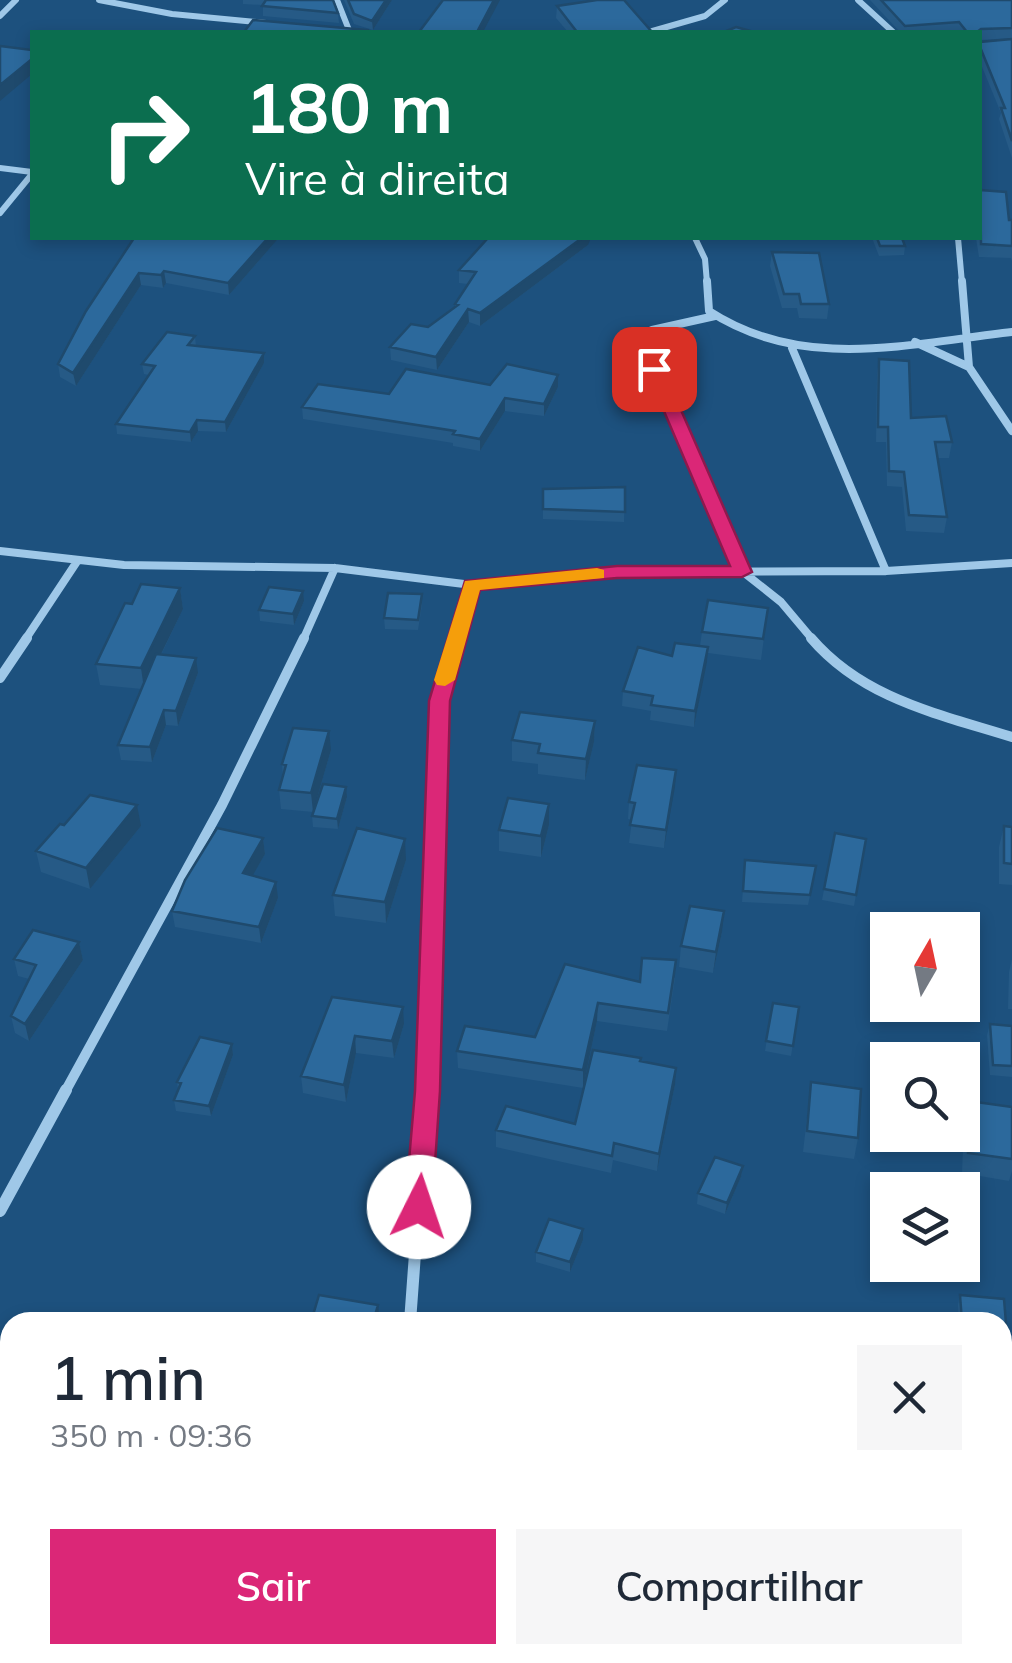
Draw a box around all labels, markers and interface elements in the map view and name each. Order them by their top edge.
text: 180 m [245,63,453,151]
icon: right [80,70,210,200]
text: Vire à direita [245,150,510,206]
pin [612,327,697,412]
icon: arrive [627,342,682,397]
north arrow [870,912,980,1022]
map controls [870,912,980,1282]
button: search [870,1042,980,1152]
position arrow [367,1155,471,1259]
button: layers [870,1172,980,1282]
text: 1 min [50,1340,206,1415]
button: close [857,1345,962,1450]
text: 350 m · 09:36 [50,1415,252,1455]
button: Sair [50,1529,496,1644]
button: Compartilhar [516,1529,962,1644]

